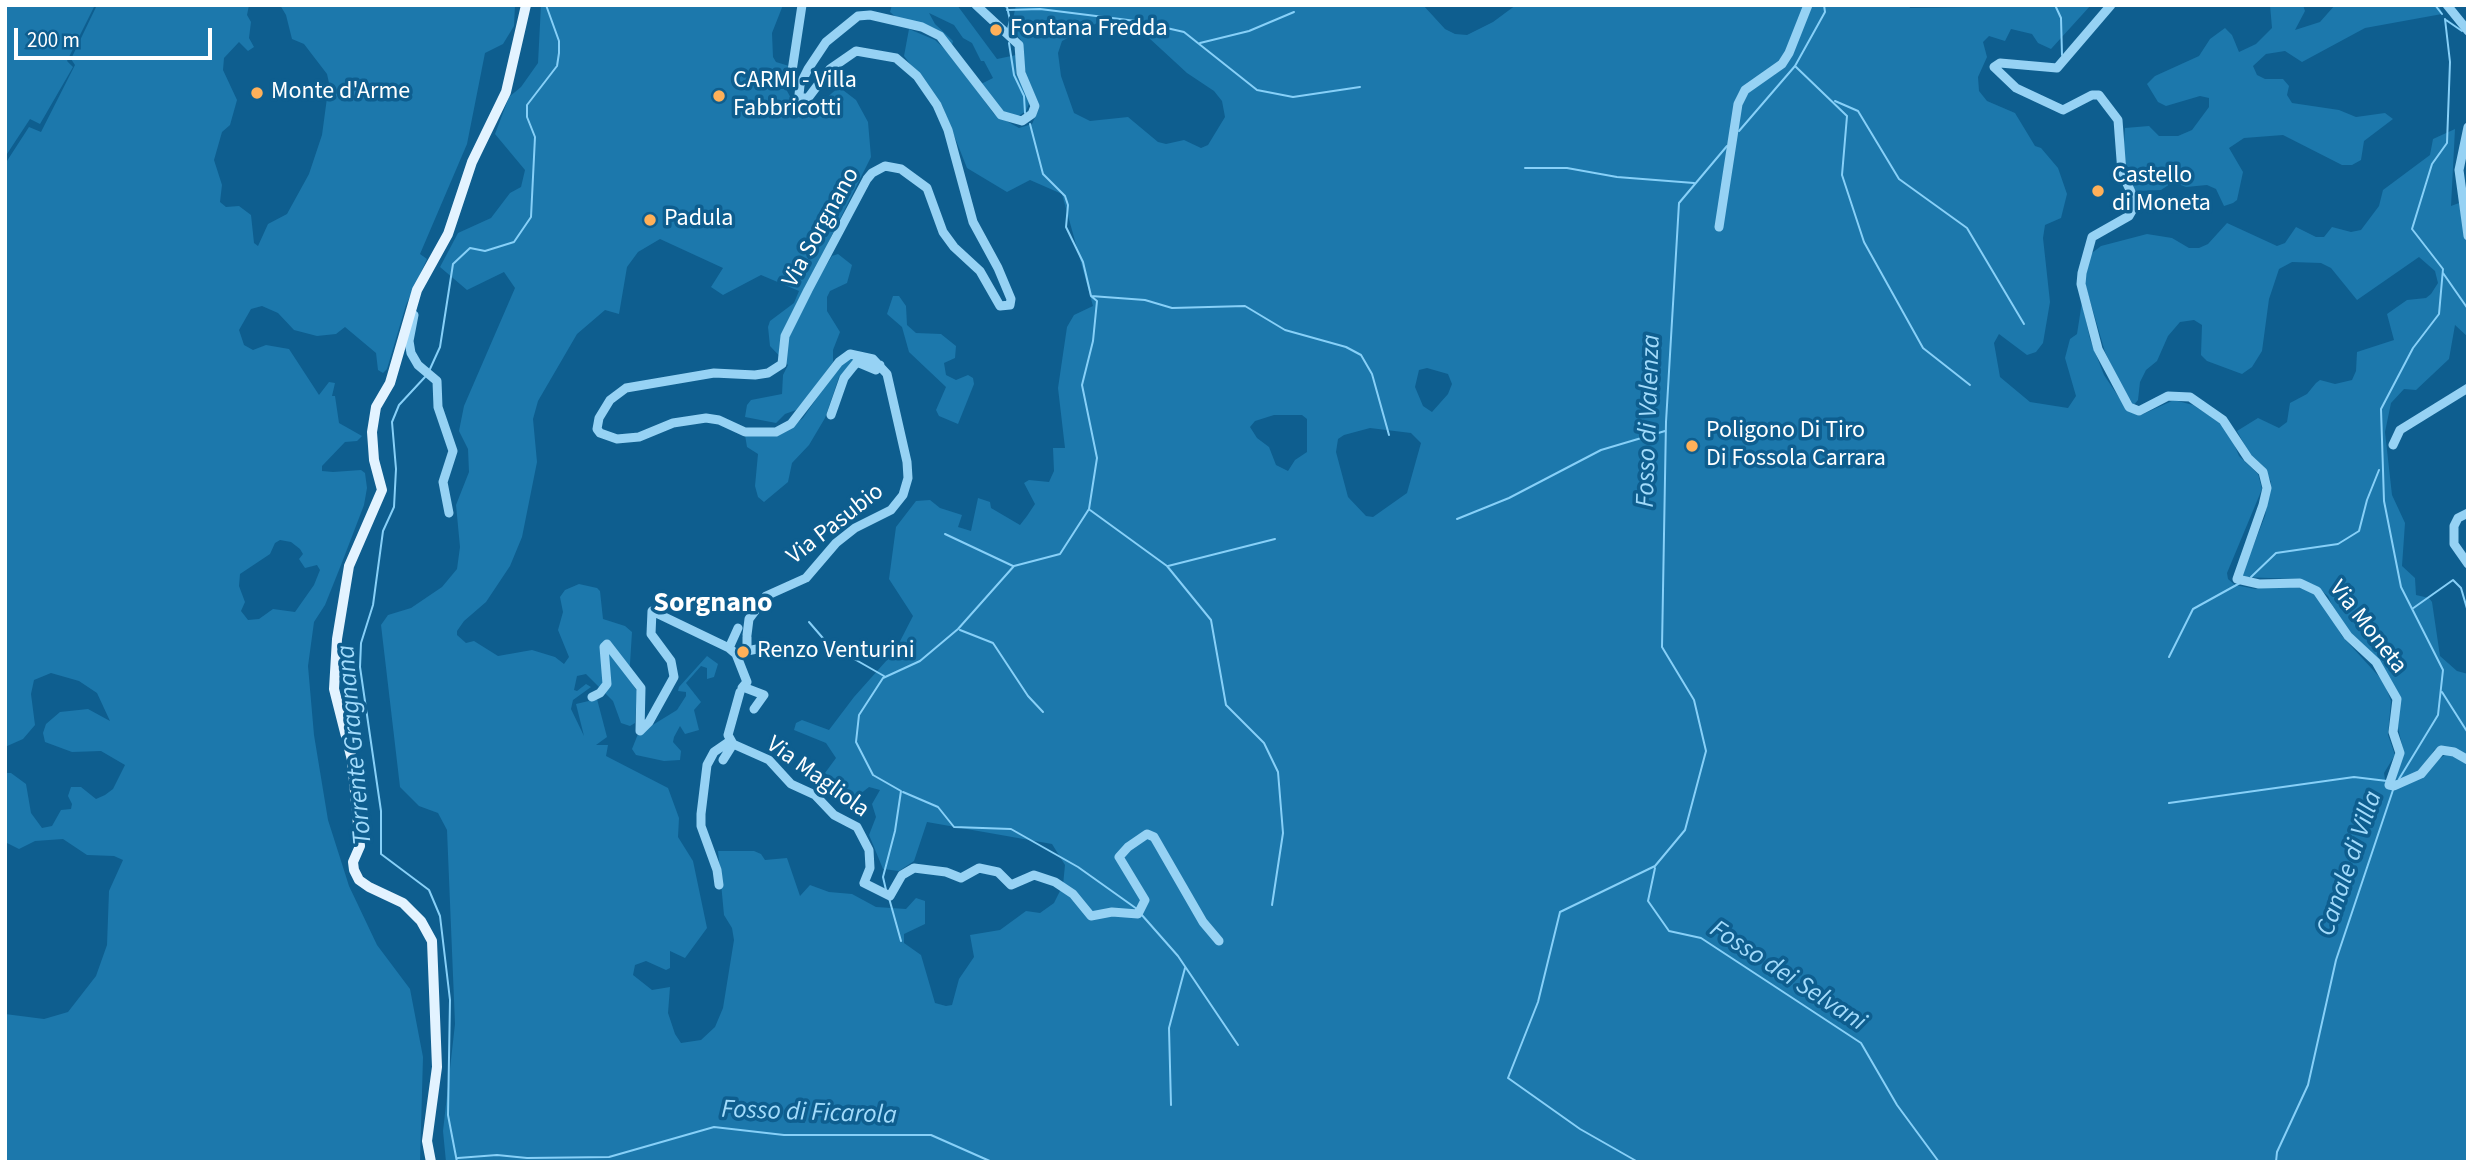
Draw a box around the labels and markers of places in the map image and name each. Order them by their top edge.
place label: Fontana Fredda [1010,16,1167,44]
marker: Fontana Fredda [988,22,1004,38]
place label: CARMI - Villa Fabbricotti [733,68,857,124]
place label: Monte d'Arme [271,79,410,107]
marker: Monte d'Arme [249,85,265,101]
marker: CARMI - Villa Fabbricotti [711,88,727,104]
place label: Castello di Moneta [2112,163,2211,219]
marker: Castello di Moneta [2090,183,2106,199]
place label: Padula [664,206,733,234]
marker: Padula [642,212,658,228]
place label: Poligono Di Tiro Di Fossola Carrara [1706,418,1886,474]
marker: Poligono Di Tiro Di Fossola Carrara [1684,438,1700,454]
place label: Renzo Venturini [757,638,915,666]
marker: Renzo Venturini [735,644,751,660]

